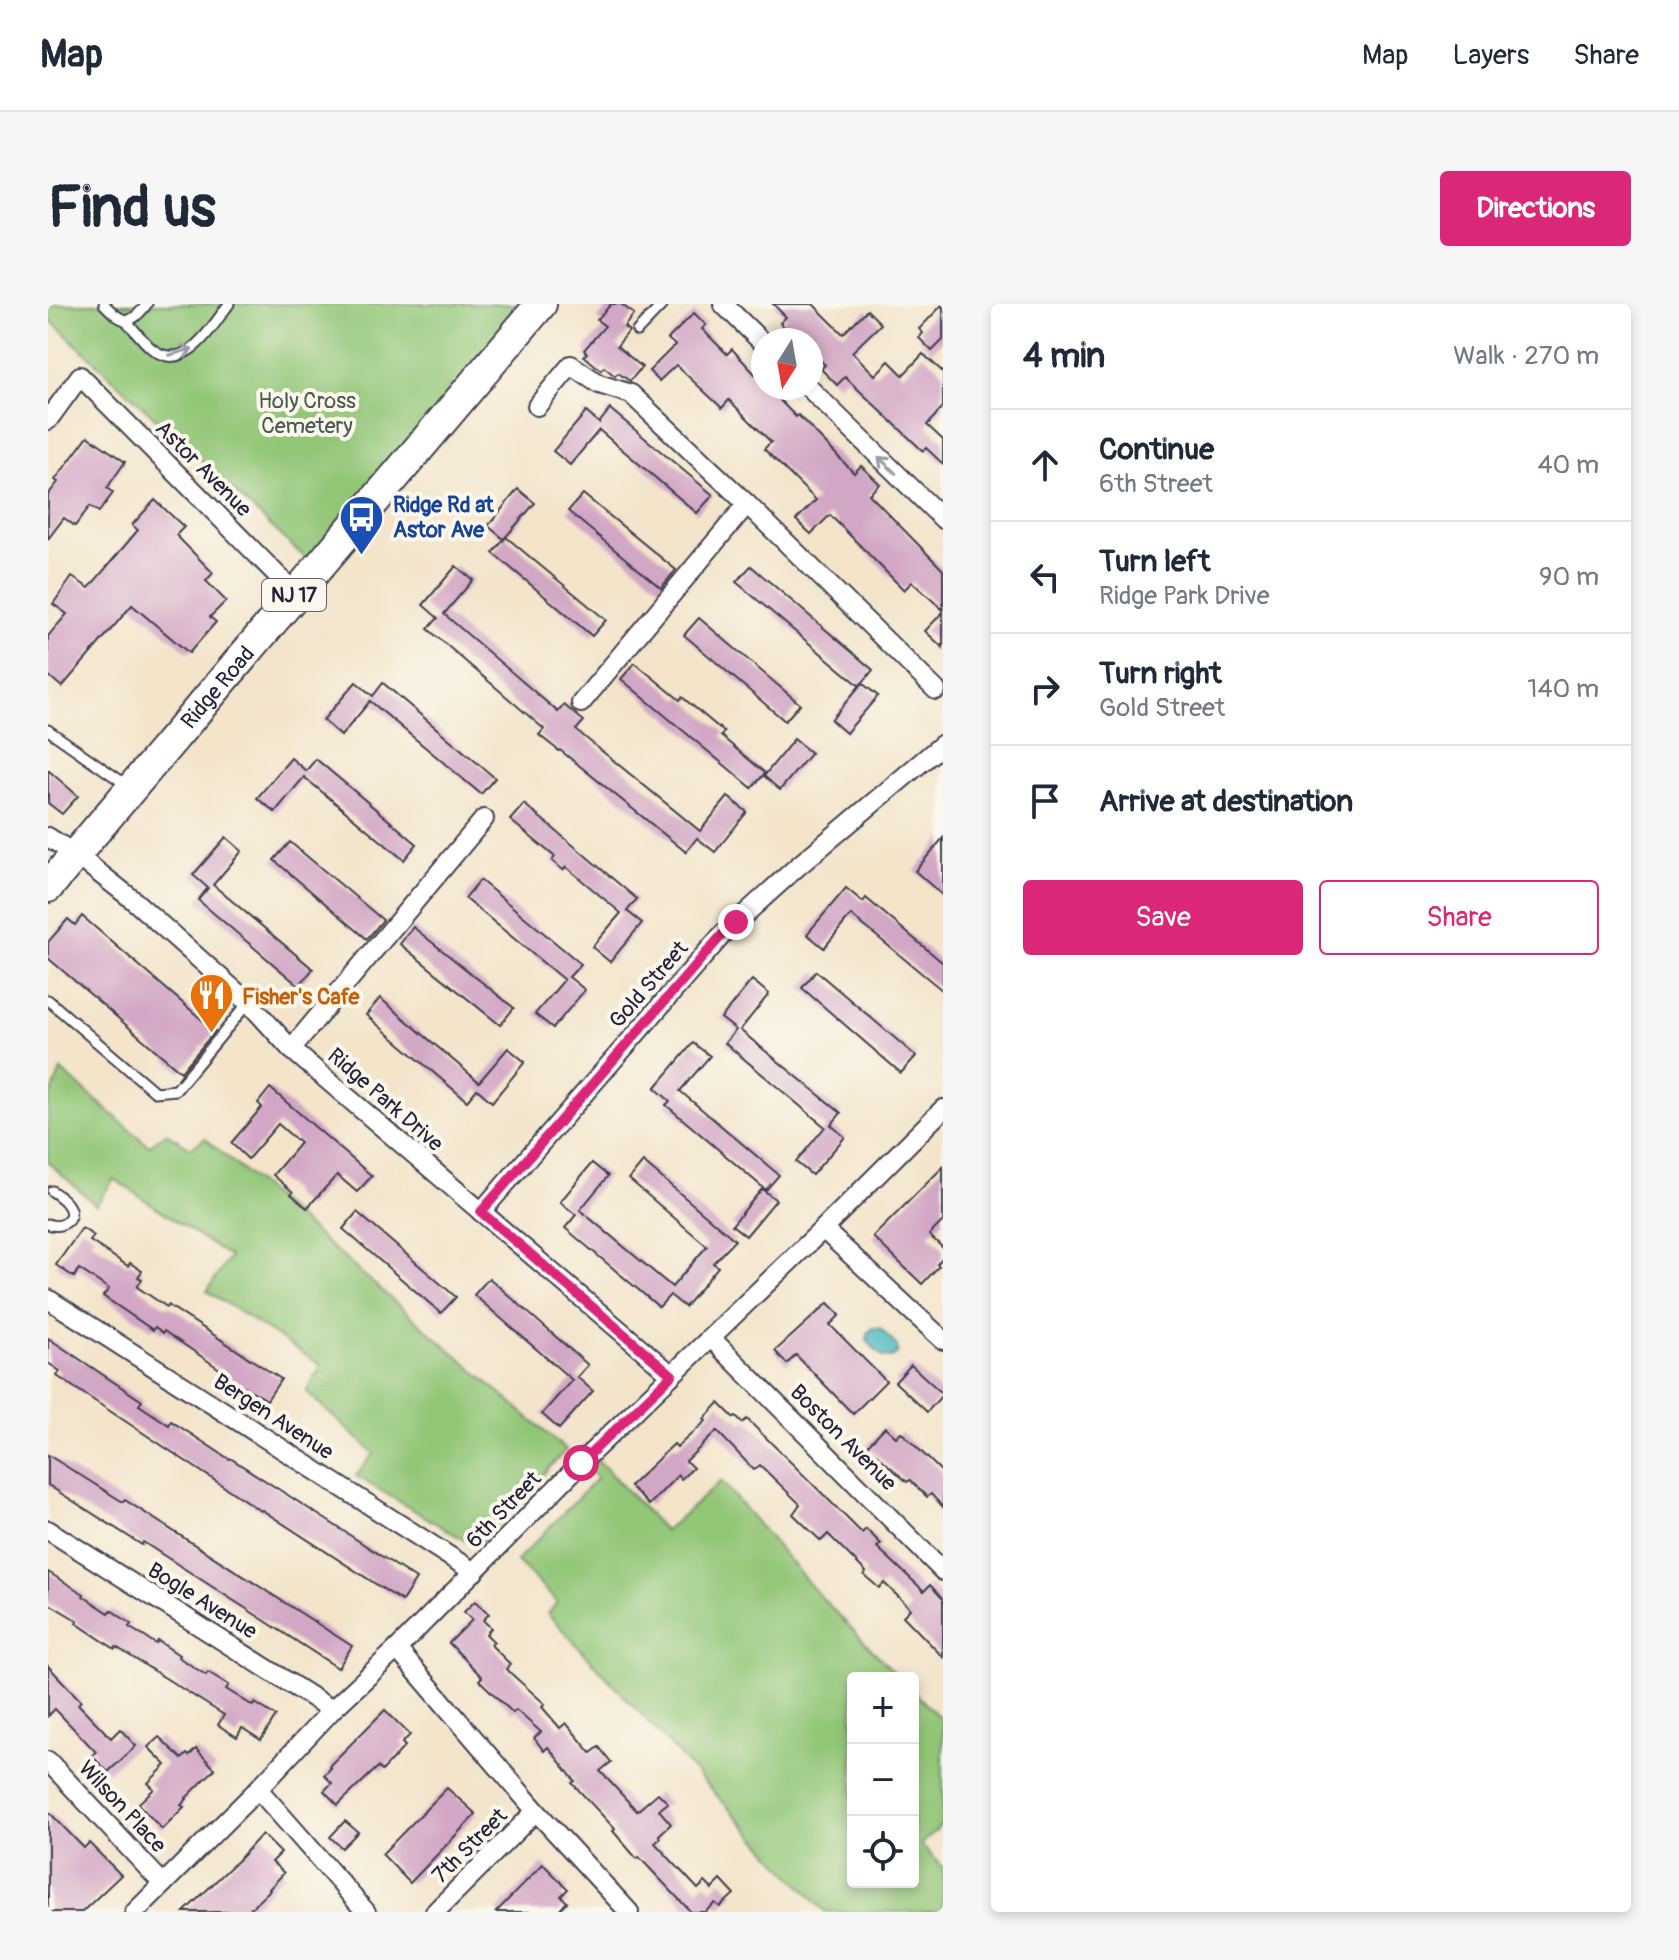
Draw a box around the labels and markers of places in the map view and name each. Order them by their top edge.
place label: Ridge Rd at Astor Ave [393,491,495,544]
bus stop icon: Ridge Rd at Astor Ave [338,493,386,556]
restaurant icon: Fisher's Cafe [187,972,235,1035]
place label: Fisher's Cafe [242,983,360,1011]

